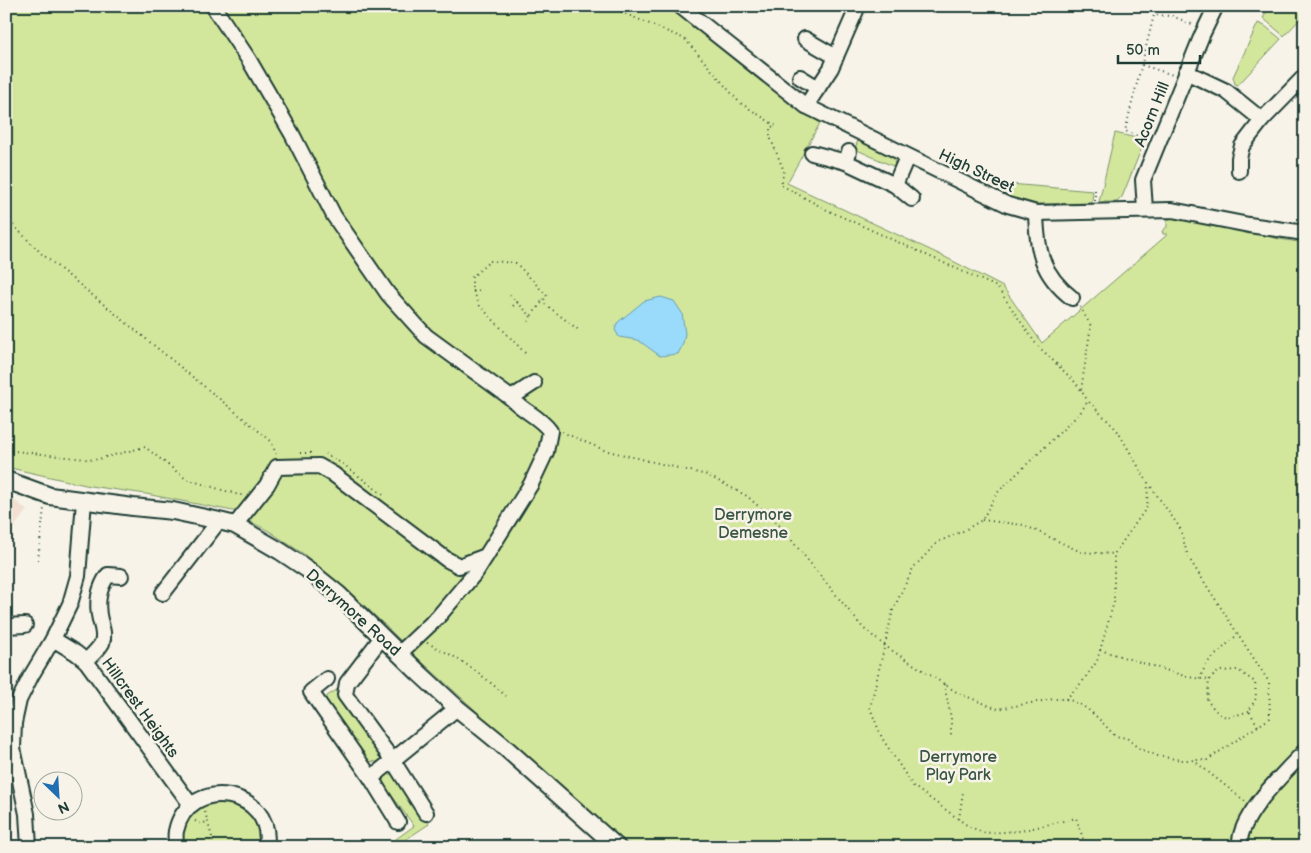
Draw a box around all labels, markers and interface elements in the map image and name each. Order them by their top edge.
scale bar [1118,32,1201,64]
text: 50 m [1126,41,1160,60]
street label: Acorn Hill [1131,79,1174,150]
street label: High Street [935,146,1017,197]
park label: Derrymore Demesne [714,506,792,543]
street label: Derrymore Road [302,566,404,661]
street label: Hillcrest Heights [97,654,182,762]
park label: Derrymore Play Park [919,748,997,785]
north arrow [32,770,82,820]
text: N [55,797,72,817]

